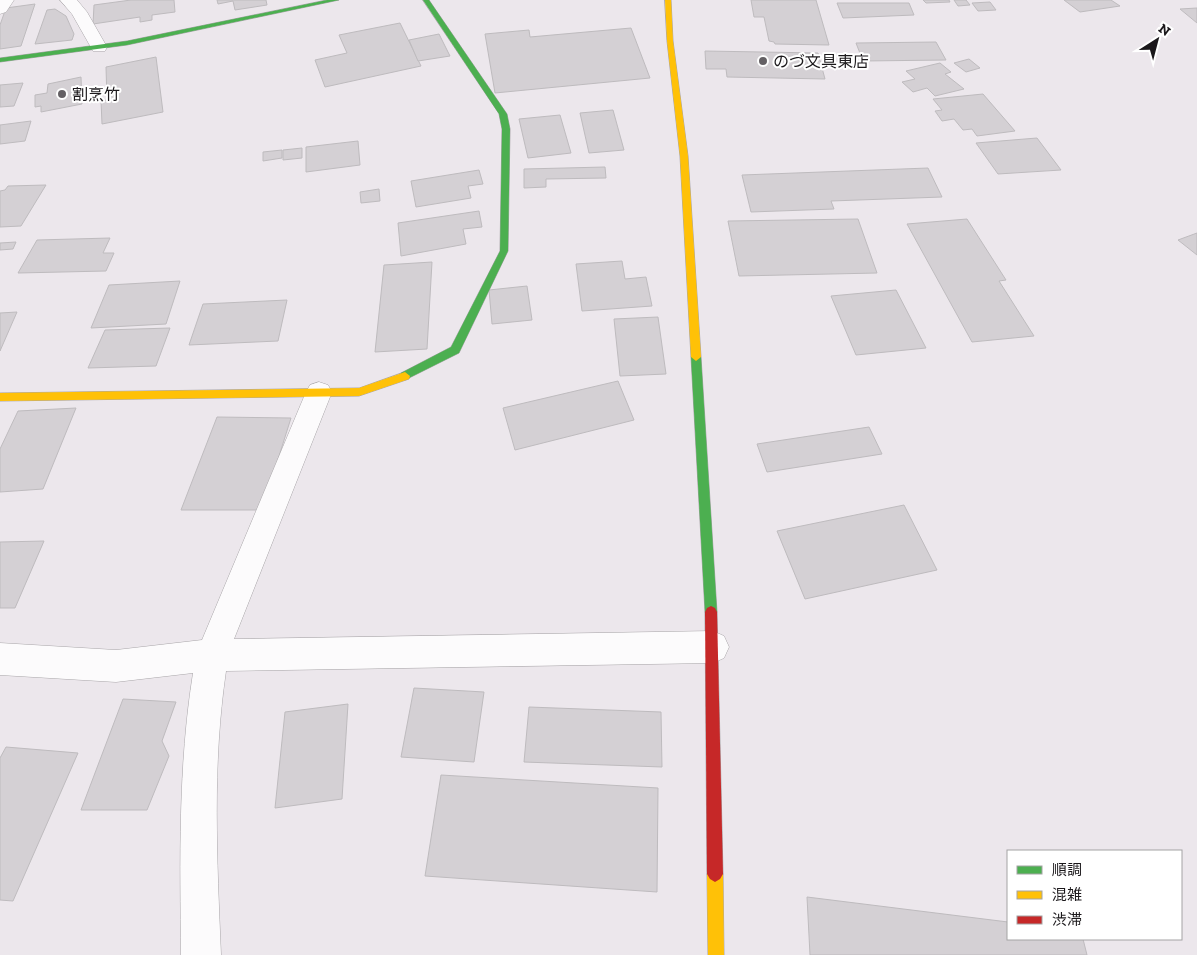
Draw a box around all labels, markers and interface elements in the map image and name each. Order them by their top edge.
north arrow [1132,15,1182,65]
text: N [1155,20,1174,40]
place label: のづ文具東店 [773,52,869,71]
marker: のづ文具東店 [757,55,769,67]
place label: 割烹竹 [72,85,120,104]
marker: 割烹竹 [56,88,68,100]
legend [1007,850,1182,940]
text: 順調 [1052,861,1082,879]
text: 混雑 [1052,886,1082,904]
text: 渋滞 [1052,911,1082,929]

